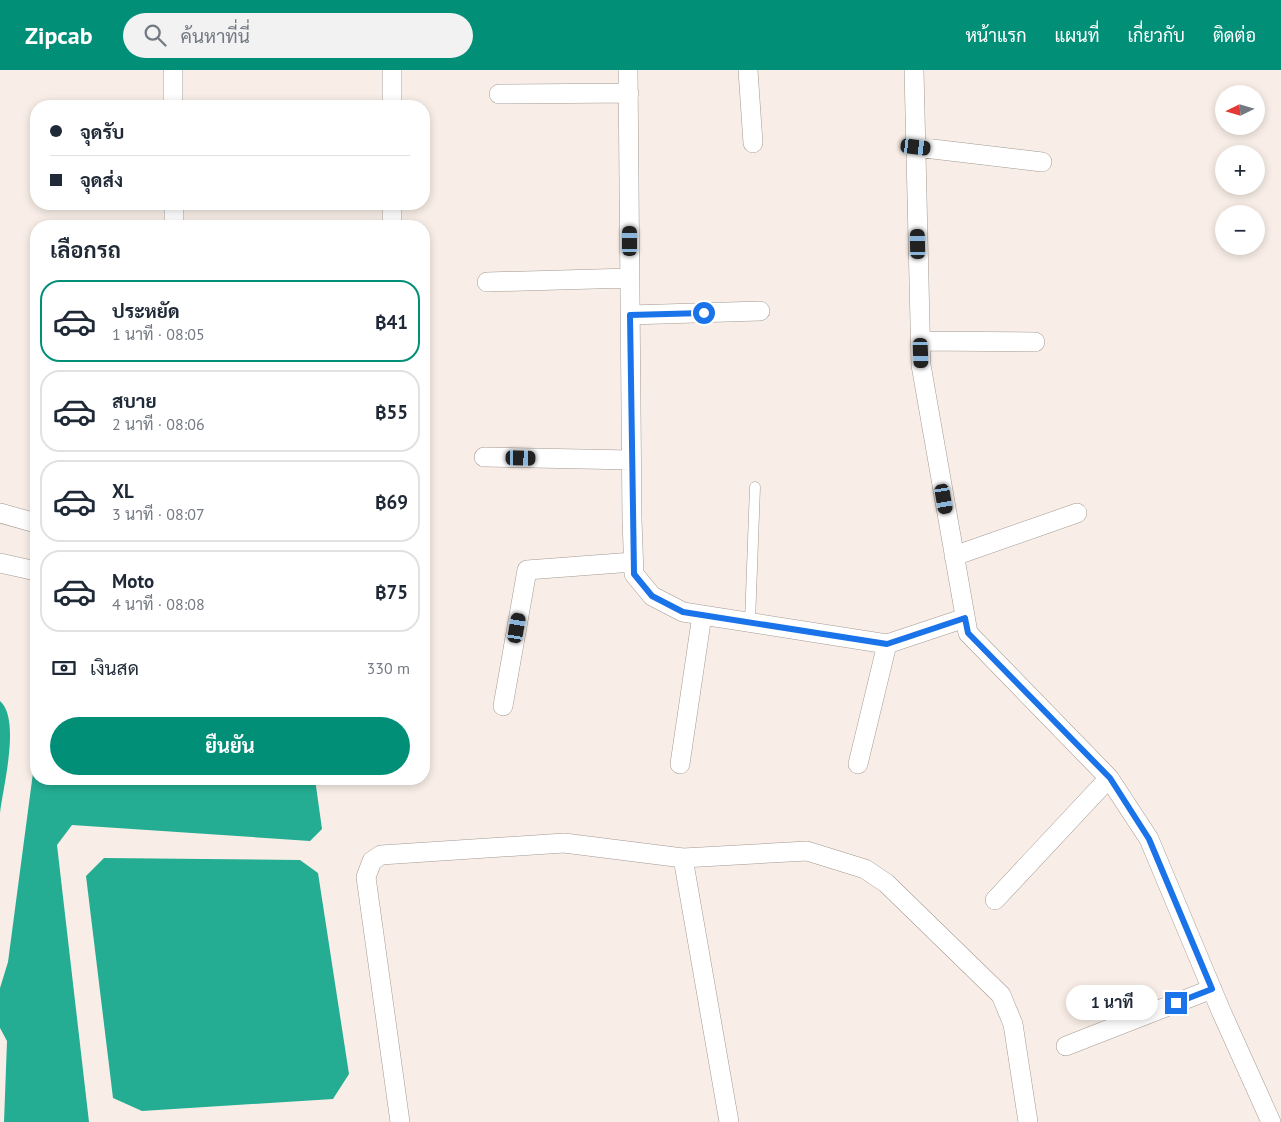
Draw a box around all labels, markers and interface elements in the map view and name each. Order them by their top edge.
search box [123,13,473,58]
text: Zipcab [25,20,93,51]
icon: search [141,21,169,49]
text: ค้นหาที่นี่ [181,24,250,48]
text: หน้าแรก [965,24,1027,47]
text: แผนที่ [1055,24,1099,47]
text: เกี่ยวกับ [1127,24,1185,47]
text: ติดต่อ [1213,24,1256,47]
north arrow [1215,85,1265,135]
map controls [1215,85,1265,255]
text: จุดรับ [80,120,124,144]
car [900,138,931,156]
button: + [1215,145,1265,195]
text: จุดส่ง [80,168,123,192]
button: − [1215,205,1265,255]
car [622,226,637,256]
car [910,229,925,259]
text: เลือกรถ [50,236,121,264]
icon: car [52,299,97,344]
text: ประหยัด [112,299,180,323]
route start [693,302,715,324]
text: ฿41 [375,310,408,334]
text: 1 นาที · 08:05 [112,324,205,344]
car [912,338,929,368]
icon: car [52,389,97,434]
text: สบาย [112,389,157,413]
text: ฿55 [375,400,408,424]
text: 2 นาที · 08:06 [112,414,205,434]
car [505,450,536,466]
icon: car [52,479,97,524]
text: XL [112,479,134,503]
car [934,483,953,515]
text: ฿69 [375,490,408,514]
text: 3 นาที · 08:07 [112,504,205,524]
icon: car [52,569,97,614]
text: Moto [112,569,154,593]
text: ฿75 [375,580,408,604]
text: 4 นาที · 08:08 [112,594,205,614]
car [507,612,526,644]
icon: cash [50,654,78,682]
text: เงินสด [90,656,139,680]
text: 330 m [367,658,410,678]
button: ยืนยัน [50,717,410,775]
callout: 1 นาที [1066,986,1158,1020]
text: 1 นาที [1091,992,1133,1012]
route end [1165,992,1187,1014]

